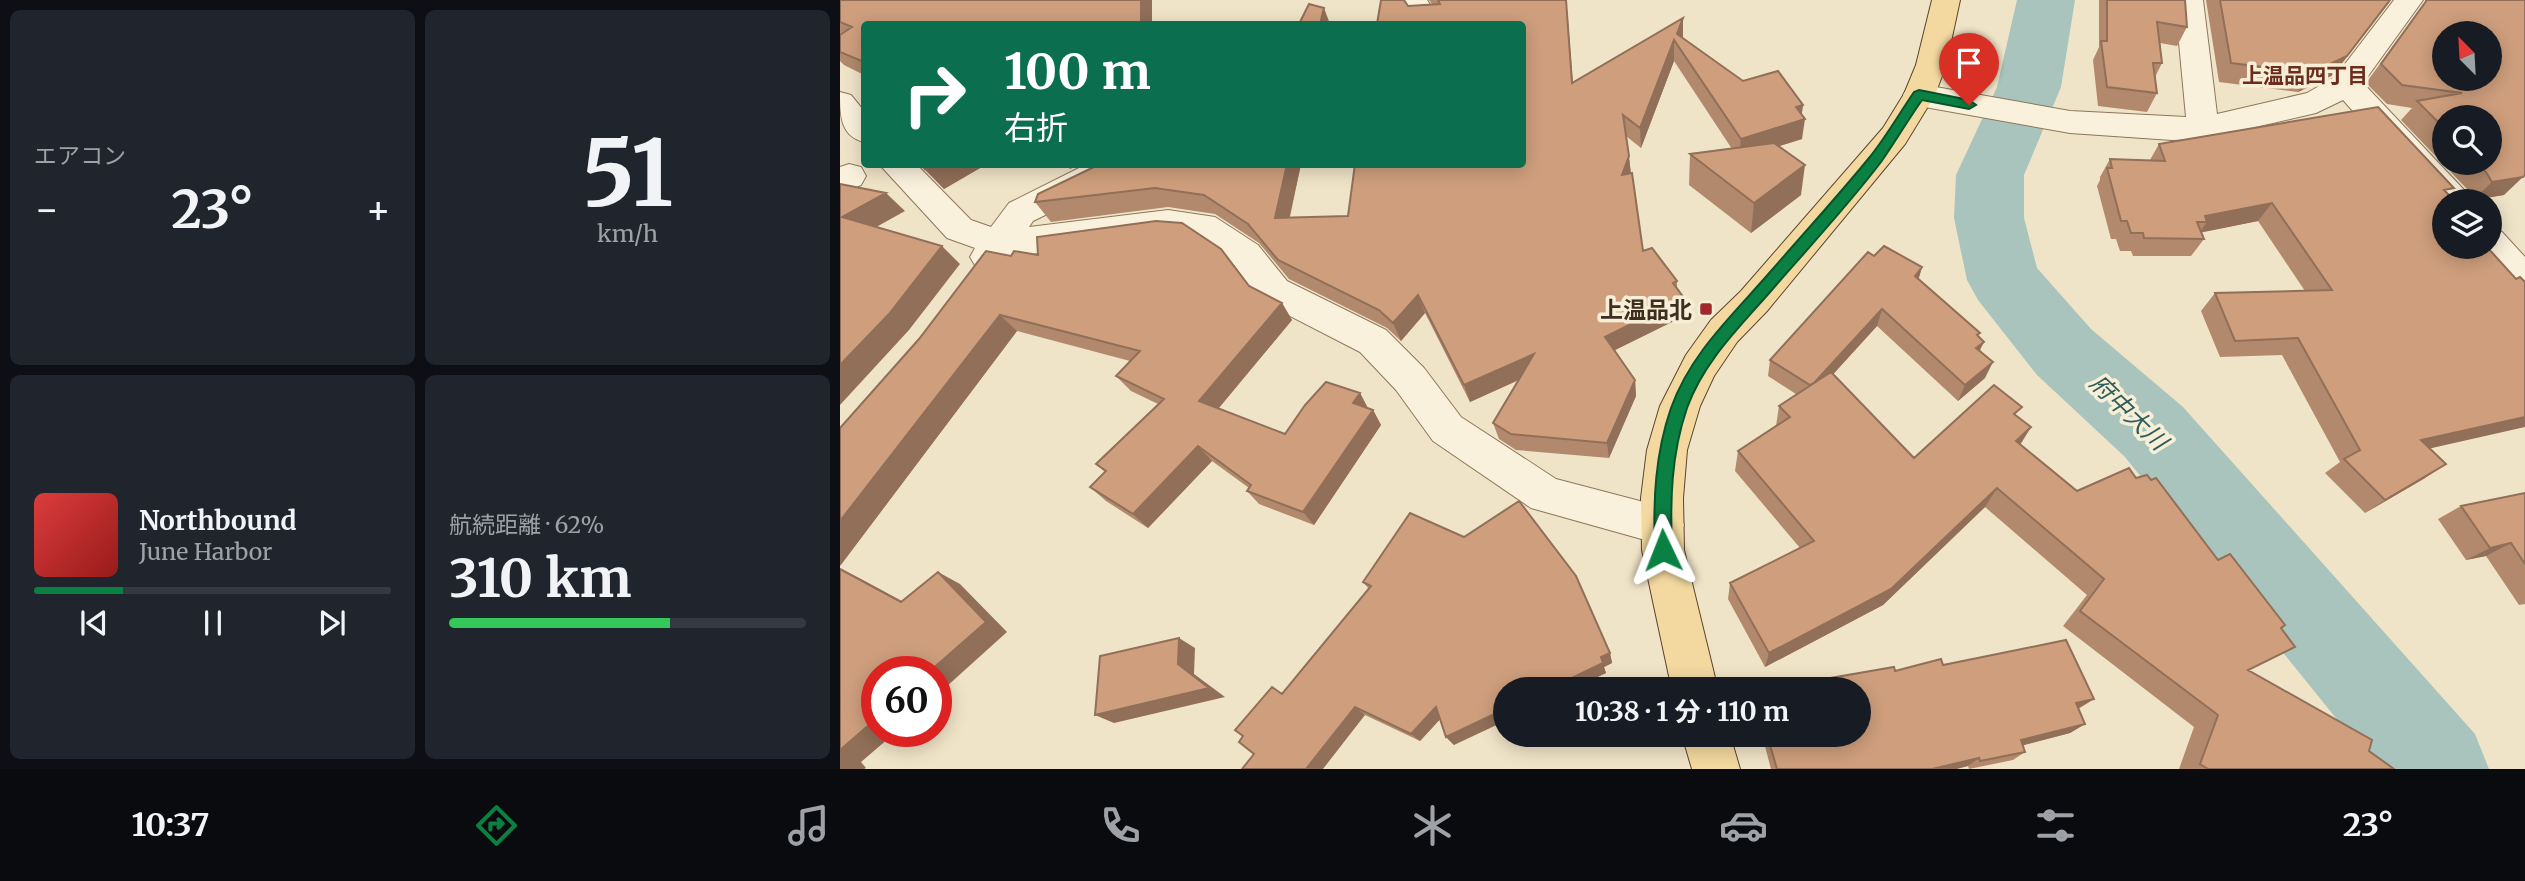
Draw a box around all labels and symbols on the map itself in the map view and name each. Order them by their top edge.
north arrow [2432,21,2502,91]
pin [1939,33,1999,105]
district label: 上温品四丁目 [2242,62,2368,89]
place label: 上温品北 [1600,295,1692,324]
marker: 上温品北 [1698,301,1714,317]
water label: 府中大川 [2084,368,2176,459]
position arrow [1626,513,1700,587]
speed limit sign: 60 [861,656,952,747]

